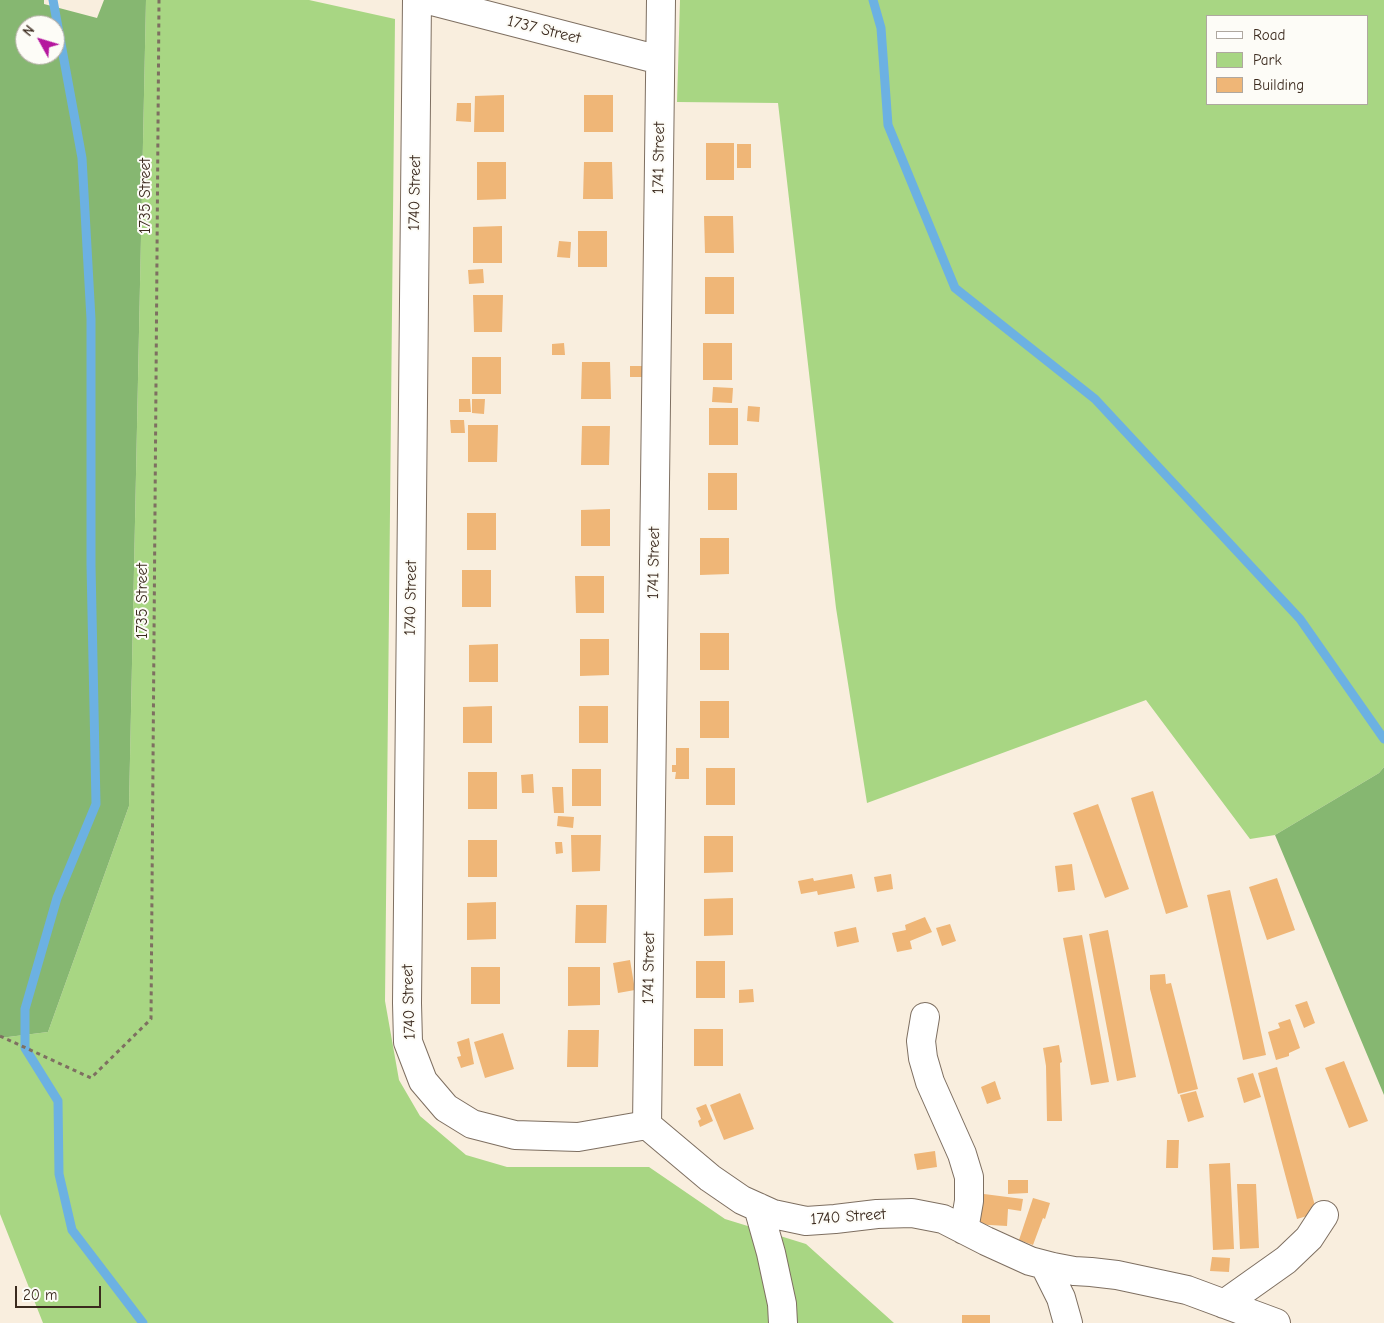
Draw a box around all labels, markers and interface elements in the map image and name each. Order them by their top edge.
street label: 1737 Street [505,12,583,48]
north arrow [15,15,65,65]
legend [1206,15,1369,105]
text: N [19,22,38,40]
text: Road [1253,26,1285,44]
text: Park [1253,51,1282,69]
text: Building [1253,76,1304,94]
street label: 1741 Street [649,122,669,194]
street label: 1740 Street [405,155,425,231]
street label: 1735 Street [135,158,155,234]
street label: 1741 Street [644,527,664,599]
street label: 1740 Street [401,560,421,636]
street label: 1735 Street [132,563,152,639]
street label: 1741 Street [639,932,659,1004]
street label: 1740 Street [398,964,420,1040]
street label: 1740 Street [810,1205,886,1229]
scale bar [18,1276,104,1308]
text: 20 m [23,1286,57,1304]

